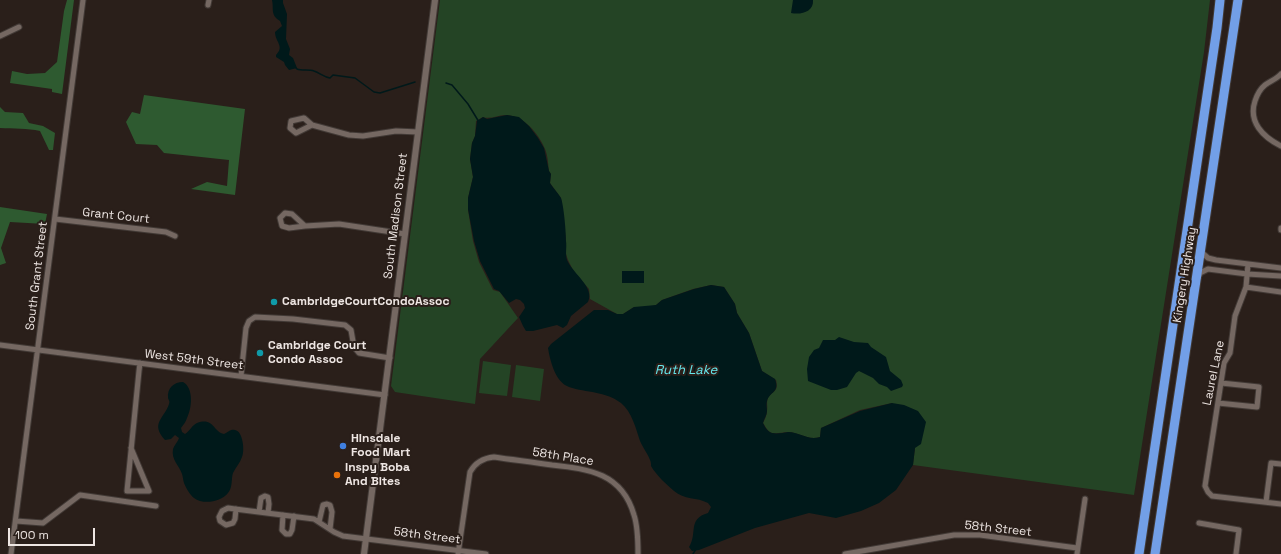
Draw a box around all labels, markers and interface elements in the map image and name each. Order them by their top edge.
street label: South Madison Street [381,152,411,280]
street label: Grant Court [82,205,150,227]
street label: South Grant Street [23,221,51,331]
street label: Kingery Highway [1170,226,1200,324]
place label: CambridgeCourtCondoAssoc [282,295,449,309]
marker: CambridgeCourtCondoAssoc [269,297,279,307]
place label: Cambridge Court Condo Assoc [268,339,366,367]
street label: Laurel Lane [1200,339,1228,407]
street label: West 59th Street [144,347,244,373]
marker: Cambridge Court Condo Assoc [255,348,265,358]
water label: Ruth Lake [655,362,717,378]
place label: Hinsdale Food Mart [351,432,410,460]
marker: Hinsdale Food Mart [338,441,348,451]
street label: 58th Place [531,445,595,469]
place label: Inspy Boba And Bites [345,461,410,489]
marker: Inspy Boba And Bites [332,470,342,480]
street label: 58th Street [964,518,1032,540]
scale bar [10,520,97,546]
street label: 58th Street [393,525,461,547]
text: 100 m [15,527,49,543]

